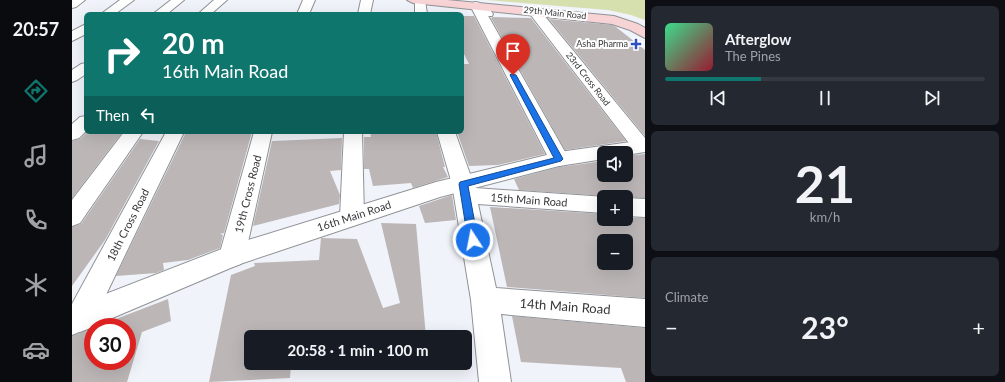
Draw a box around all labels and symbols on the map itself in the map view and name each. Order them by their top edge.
street label: 29th Main Road [523,4,587,21]
pin [496,34,530,75]
place label: Asha Pharma [576,38,628,49]
marker: Asha Pharma [631,39,641,49]
street label: 23rd Cross Road [564,50,613,108]
street label: 19th Cross Road [232,154,263,234]
street label: 18th Cross Road [104,186,151,263]
street label: 15th Main Road [490,190,568,209]
street label: 16th Main Road [315,197,393,234]
position arrow [452,219,494,261]
street label: 14th Main Road [519,295,611,317]
speed limit sign: 30 [84,318,136,370]

